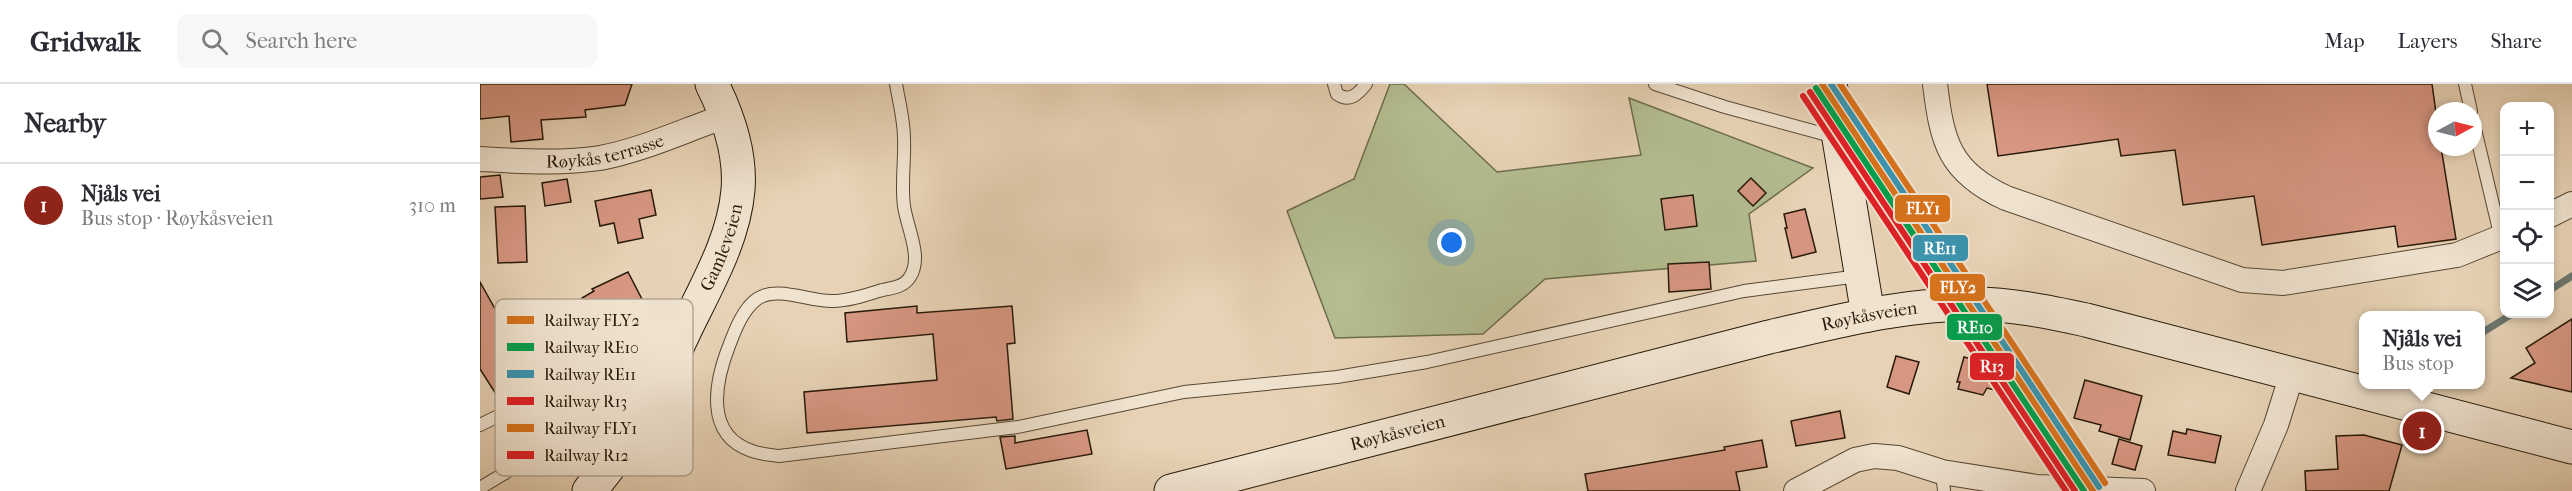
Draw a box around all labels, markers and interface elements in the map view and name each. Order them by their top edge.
search box [177,14,597,68]
text: Gridwalk [30,25,141,58]
icon: search [198,25,231,58]
text: Search here [246,28,357,54]
text: Map [2324,29,2365,53]
text: Layers [2398,29,2457,53]
text: Share [2490,29,2542,53]
north arrow [2428,102,2482,156]
map controls [2500,102,2554,318]
button: + [2500,102,2554,156]
text: Nearby [24,108,106,139]
street label: Røykås terrasse [546,130,667,173]
button: − [2500,156,2554,210]
text: Njåls vei [81,181,160,207]
text: 1 [40,194,47,217]
text: 310 m [409,194,456,217]
line badge: FLY1 [1894,194,1951,223]
text: FLY1 [1905,199,1940,218]
street label: Gamleveien [696,201,747,295]
text: Bus stop · Røykåsveien [81,207,273,230]
button: locate [2500,210,2554,264]
your location [1437,228,1466,257]
line badge: RE11 [1912,234,1969,262]
text: RE11 [1924,239,1957,258]
button: layers [2500,264,2554,318]
line badge: FLY2 [1929,273,1986,302]
text: FLY2 [1939,278,1976,297]
street label: Røykåsveien [1819,297,1919,336]
legend [495,299,693,476]
text: Railway FLY2 [544,311,640,330]
popup [2359,311,2485,389]
line badge: RE10 [1946,313,2003,341]
text: RE10 [1957,318,1993,337]
text: Njåls vei [2382,326,2462,352]
text: Railway RE10 [544,338,639,357]
line badge: R13 [1969,352,2015,381]
text: Bus stop [2382,352,2454,375]
text: R13 [1980,357,2004,377]
text: Railway RE11 [544,365,636,384]
text: Railway R13 [544,392,627,411]
pin: 1 [2402,408,2442,454]
street label: Røykåsveien [1348,411,1448,455]
text: Railway FLY1 [544,419,637,438]
text: Railway R12 [544,446,629,465]

